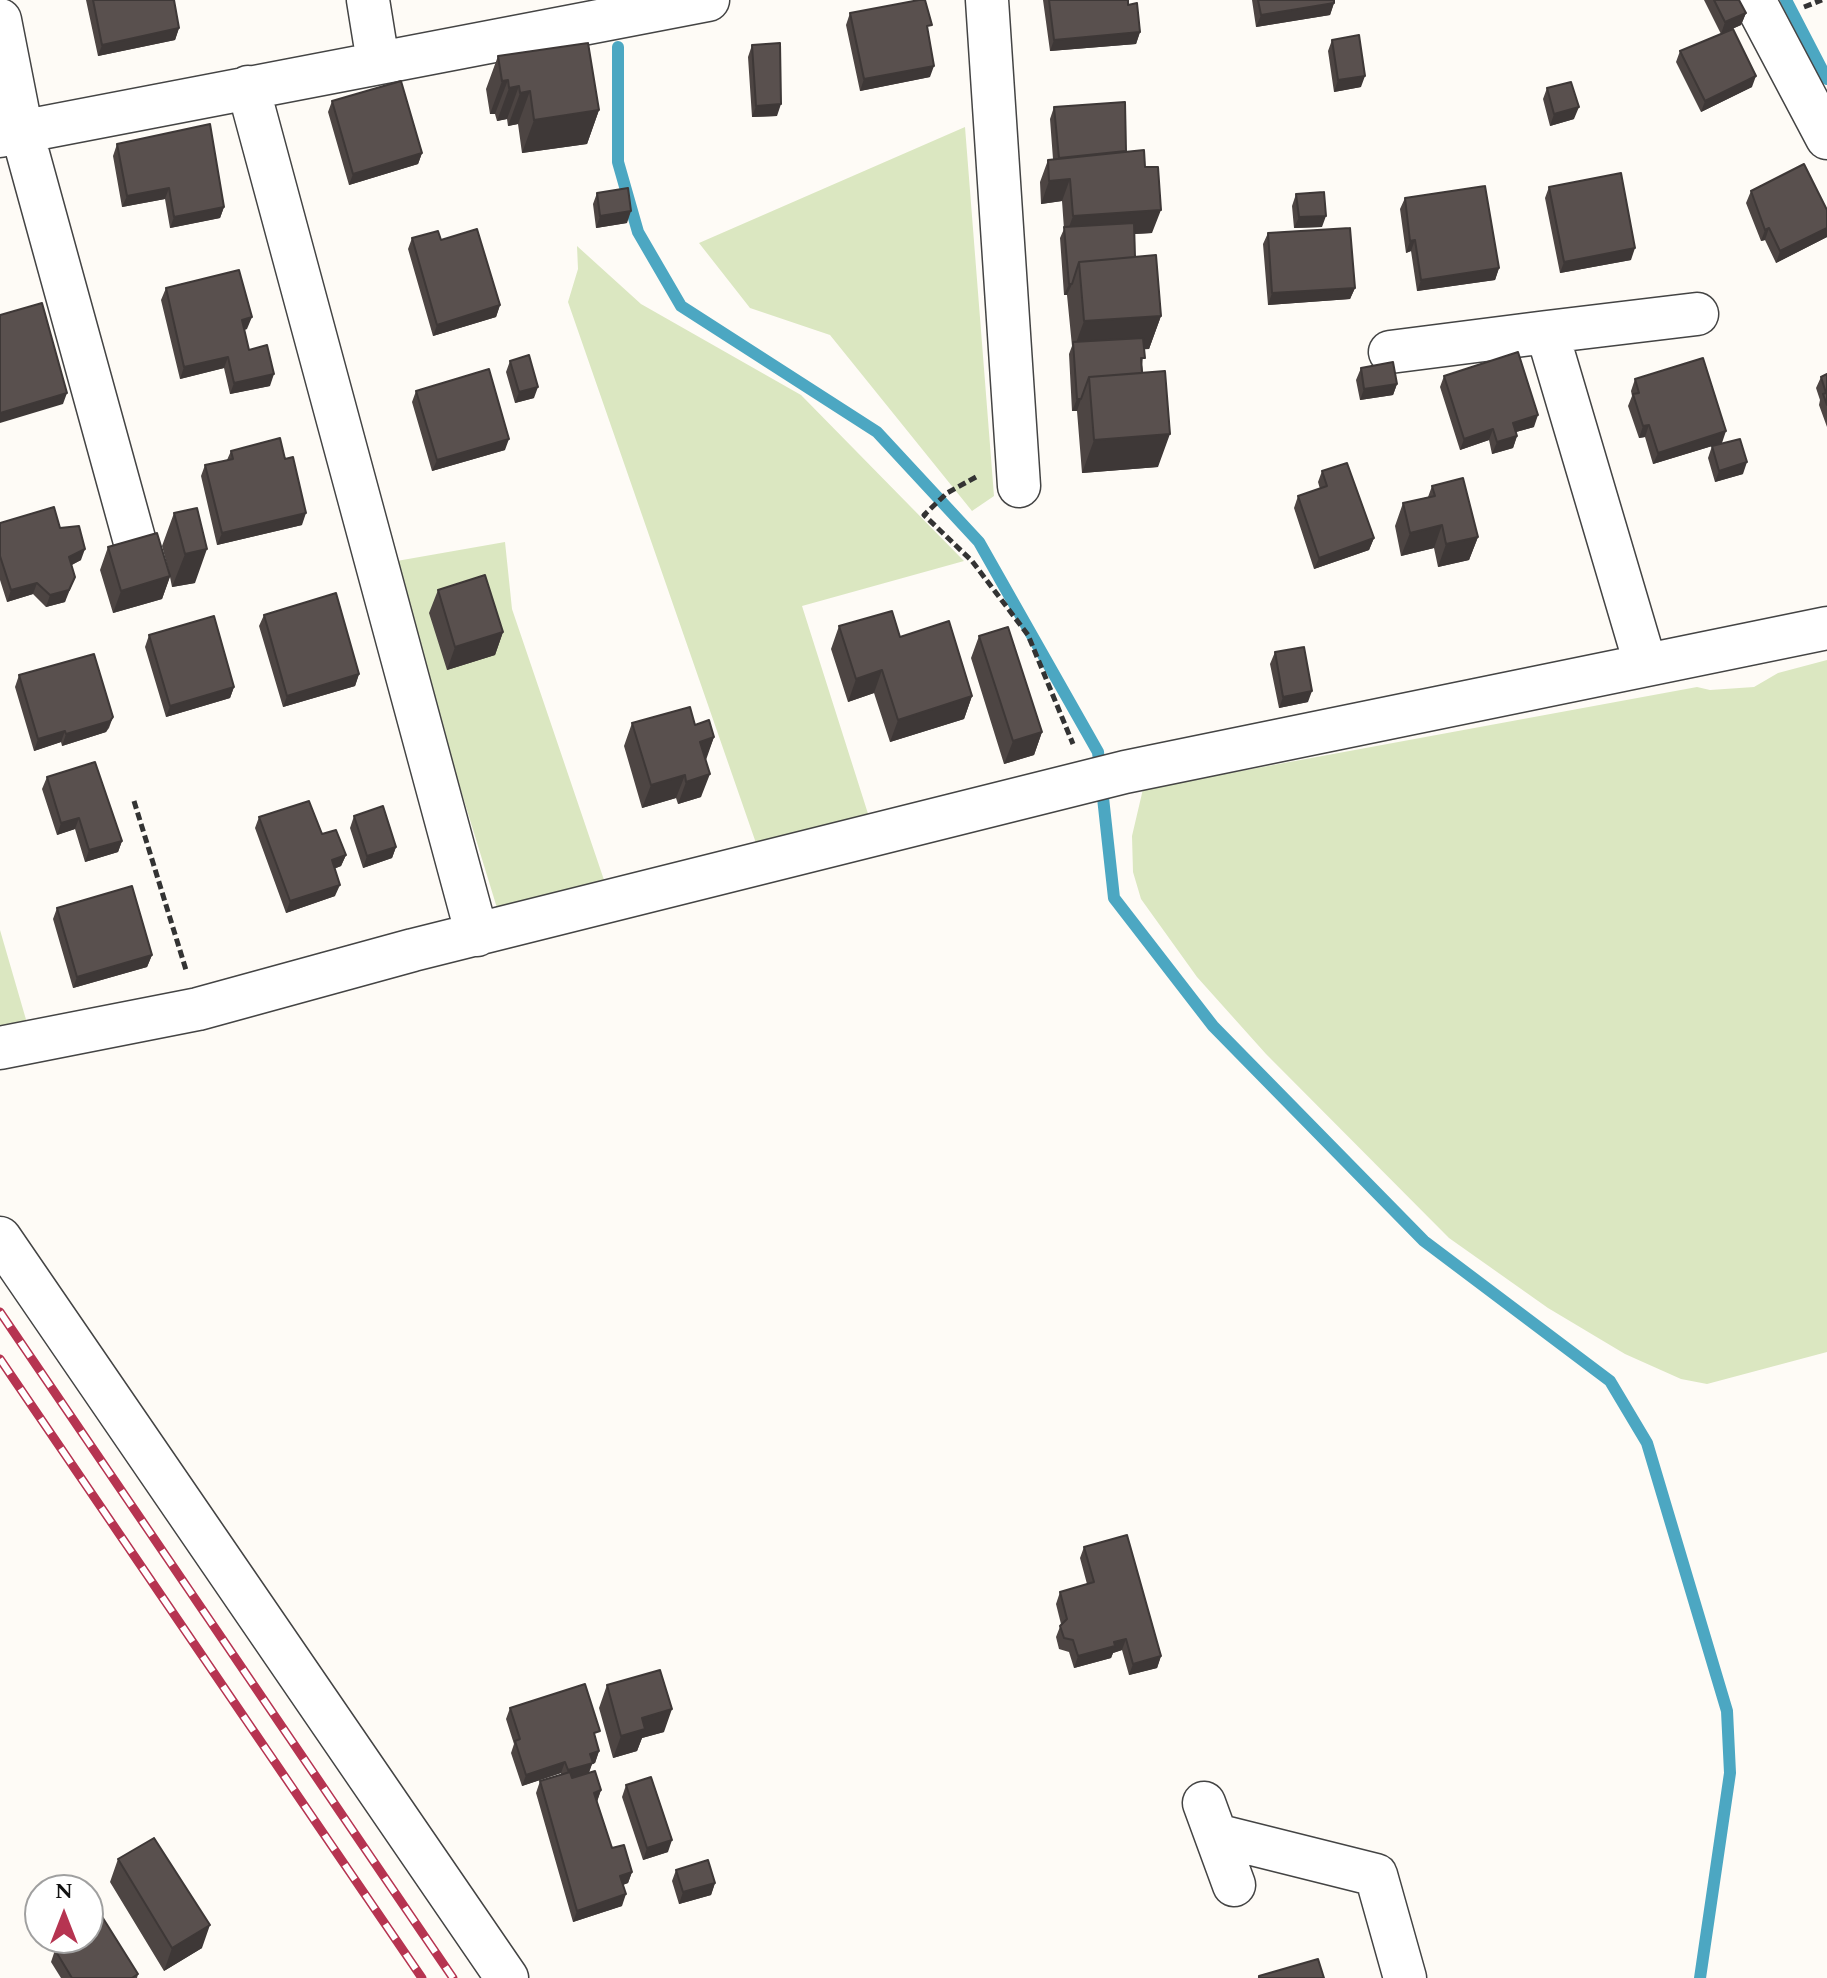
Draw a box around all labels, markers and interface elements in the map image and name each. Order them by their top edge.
north arrow [24,1874,104,1954]
text: N [55,1875,73,1908]

